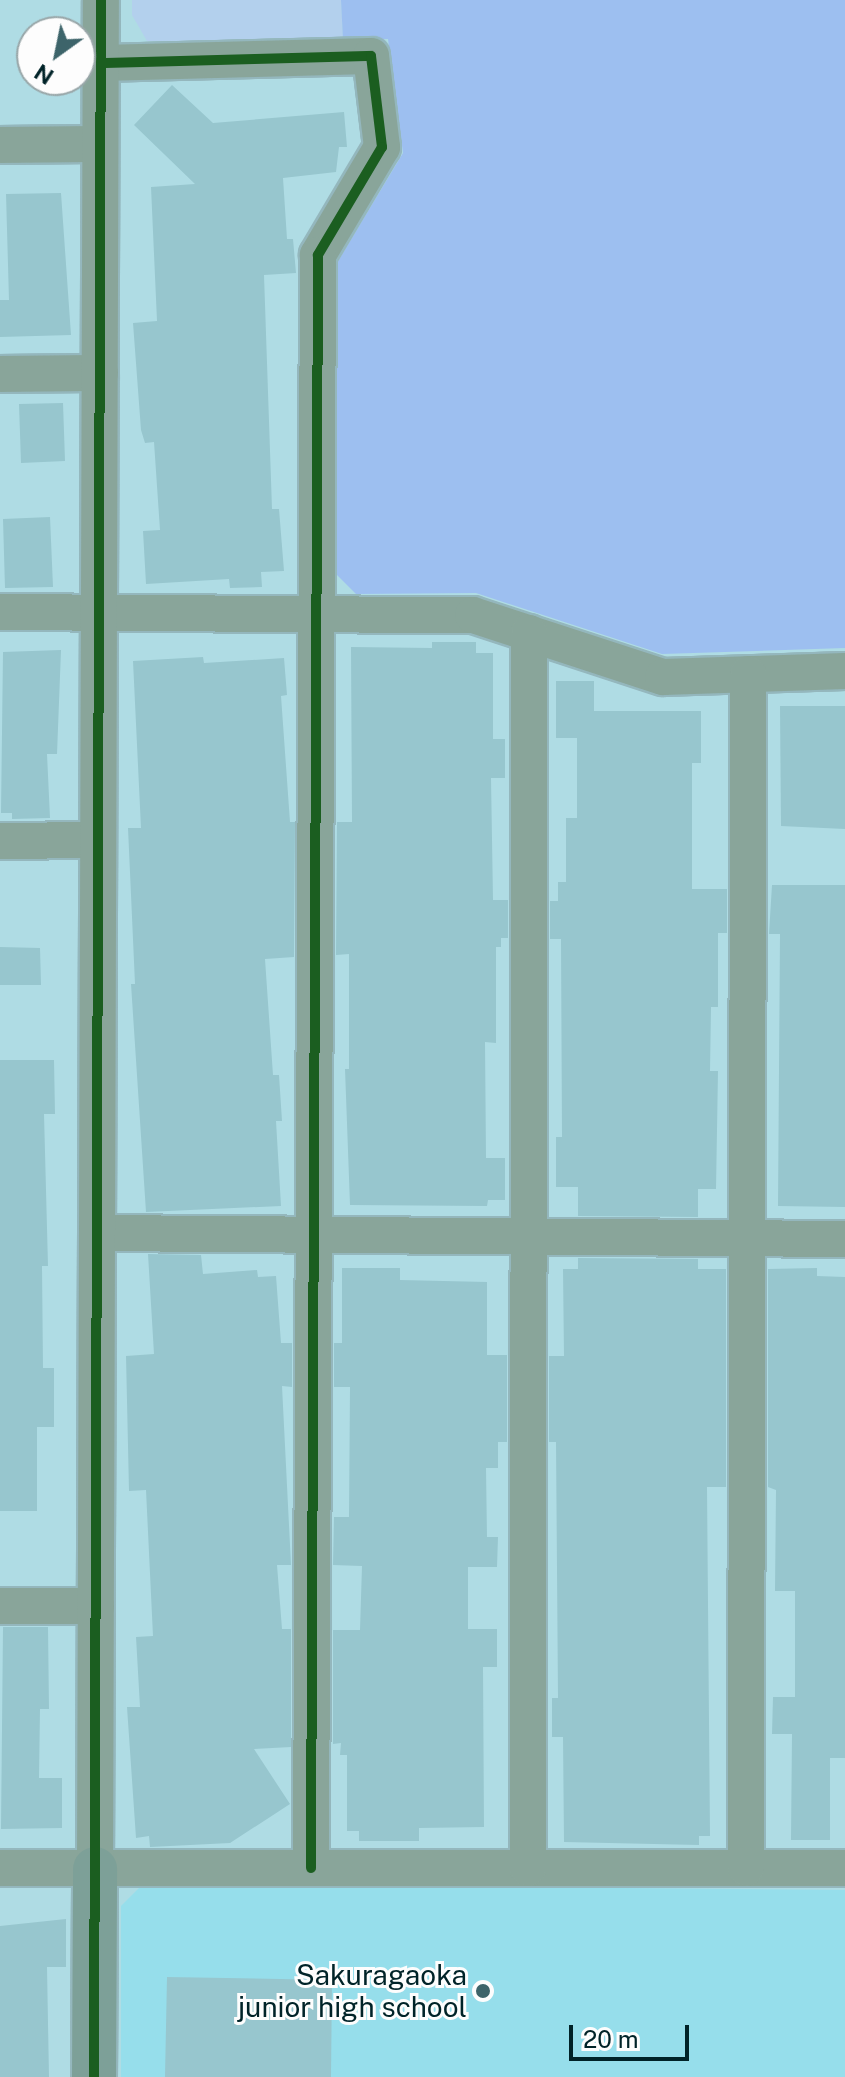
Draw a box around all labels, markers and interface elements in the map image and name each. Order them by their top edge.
north arrow [16,16,96,96]
text: N [30,59,58,90]
place label: Sakuragaoka junior high school [238,1958,467,2024]
marker: Sakuragaoka junior high school [474,1982,492,2000]
scale bar [573,2009,693,2059]
text: 20 m [583,2025,639,2053]

